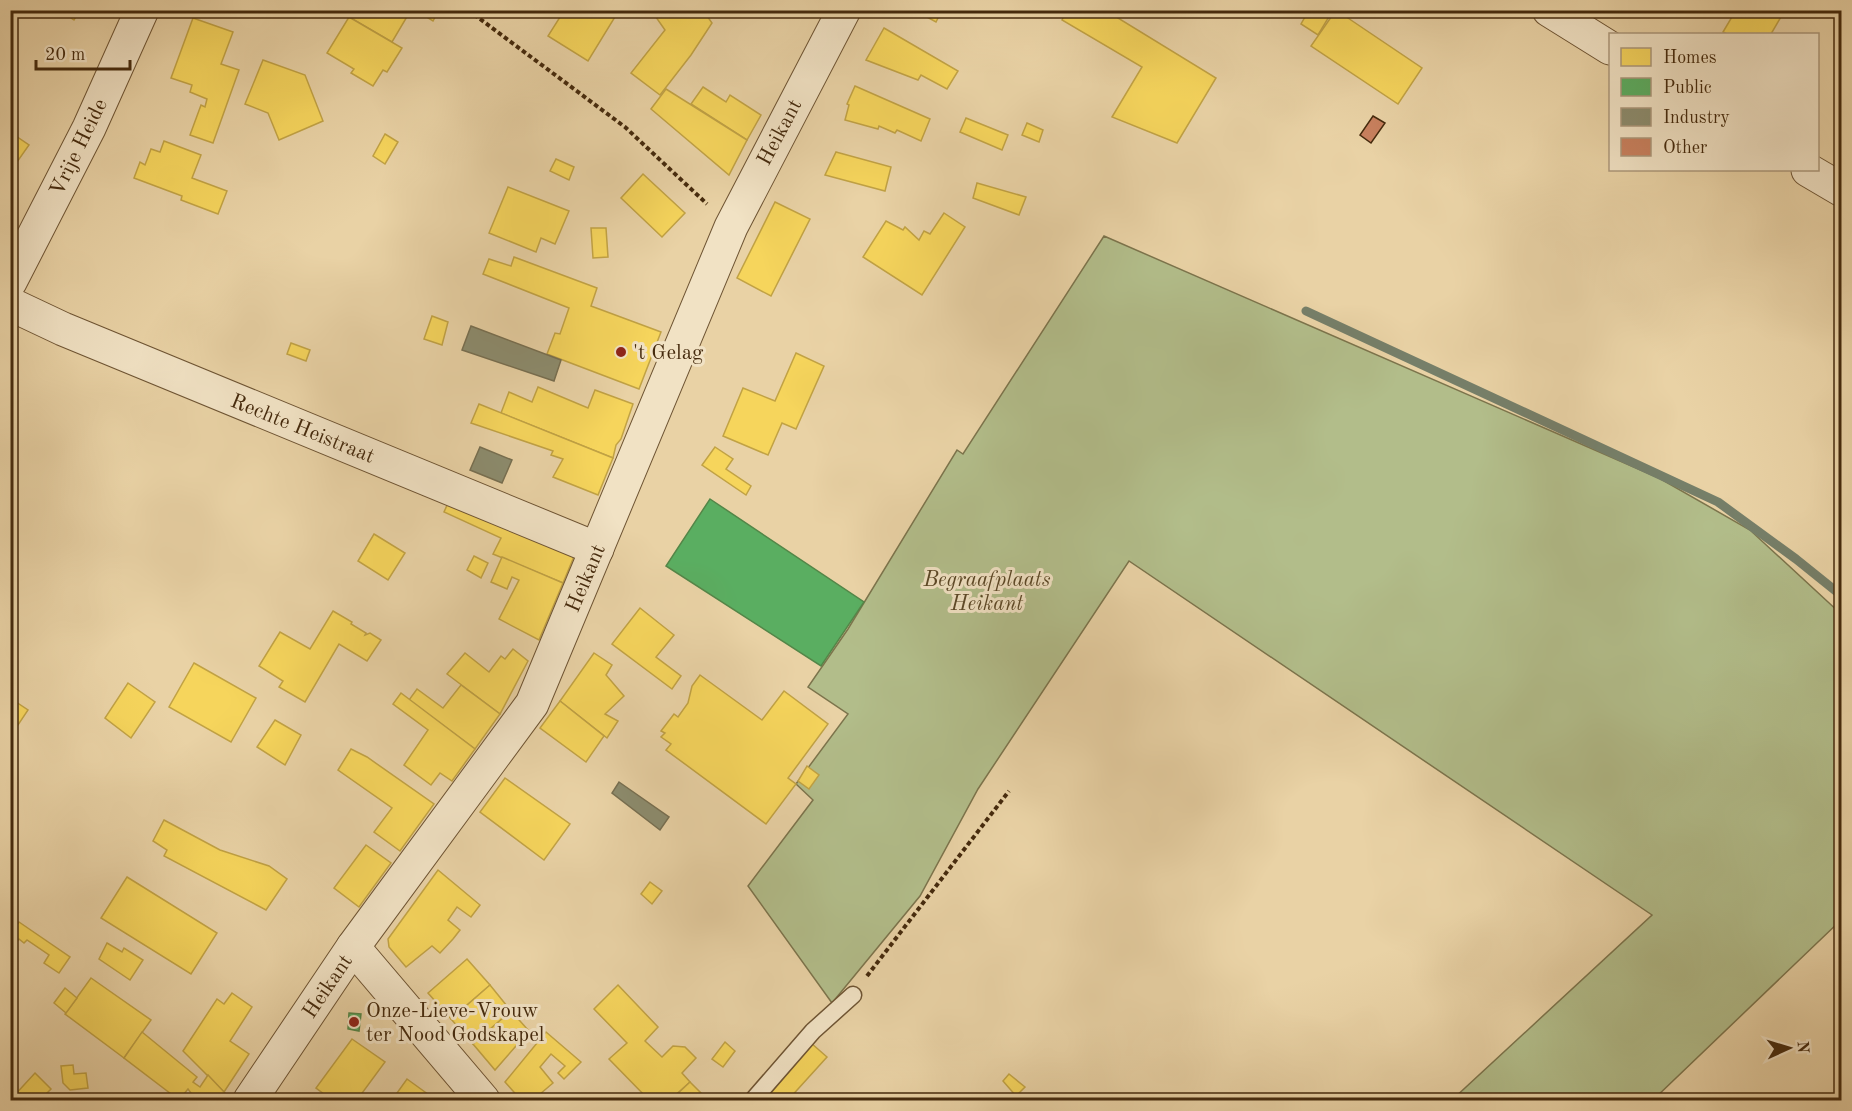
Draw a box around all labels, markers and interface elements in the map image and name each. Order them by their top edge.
scale bar [36,33,130,71]
legend [1609,33,1819,171]
text: 20 m [45,46,85,64]
text: Homes [1663,49,1717,67]
text: Public [1663,79,1712,97]
street label: Vrije Heide [47,96,112,200]
street label: Heikant [754,96,806,169]
text: Industry [1663,109,1730,127]
text: Other [1663,139,1708,157]
place label: 't Gelag [633,343,704,364]
marker: 't Gelag [614,345,628,359]
street label: Rechte Heistraat [227,391,377,468]
street label: Heikant [563,541,610,616]
park label: Begraafplaats Heikant [923,570,1051,615]
street label: Heikant [299,951,357,1023]
place label: Onze-Lieve-Vrouw ter Nood Godskapel [366,1001,545,1046]
marker: Onze-Lieve-Vrouw ter Nood Godskapel [347,1015,361,1029]
north arrow [1759,1018,1819,1078]
text: N [1794,1040,1810,1055]

